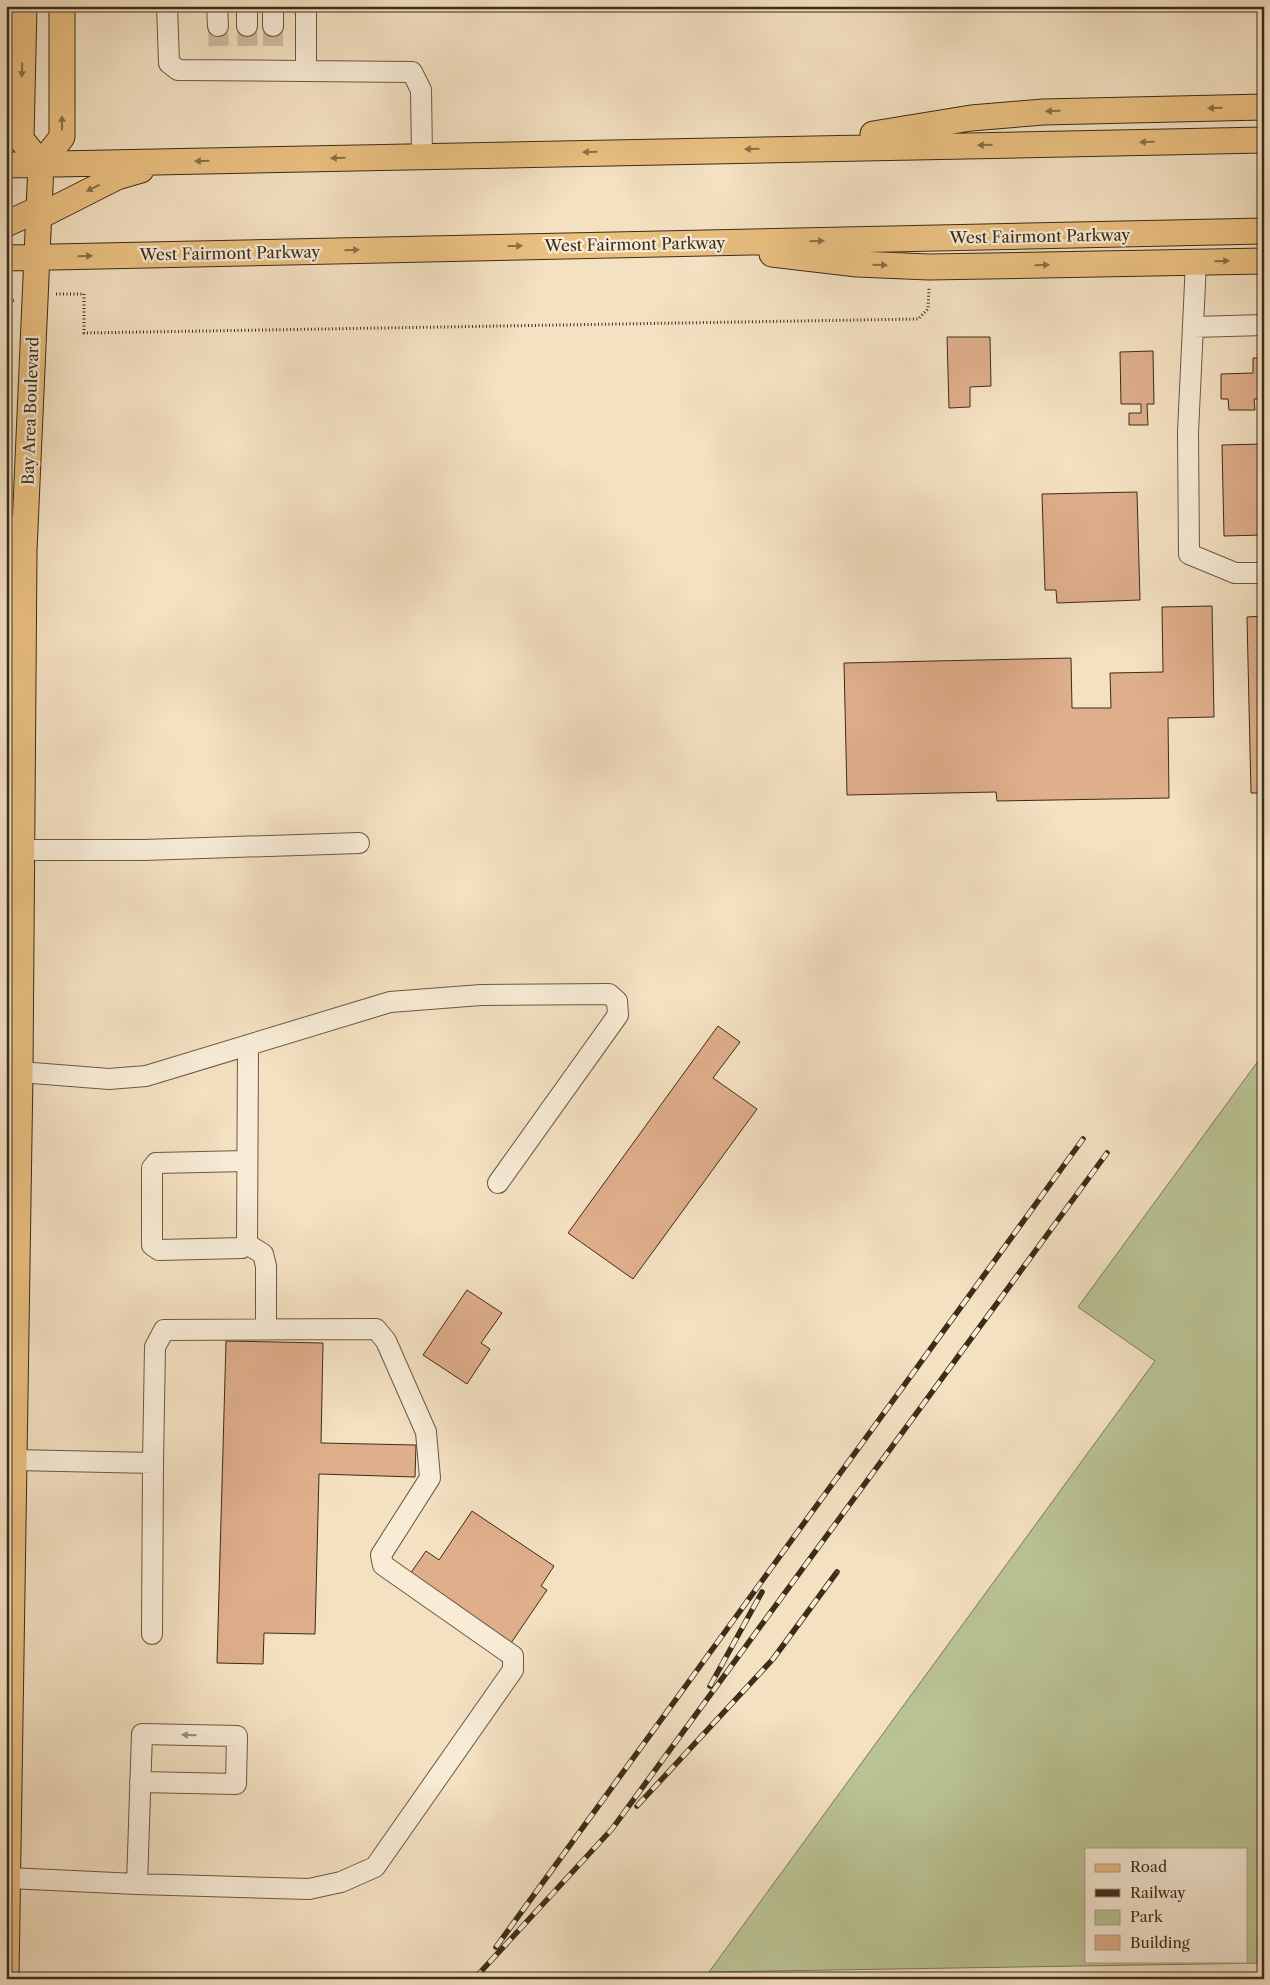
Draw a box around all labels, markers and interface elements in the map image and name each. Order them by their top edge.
one-way arrow [18,62,26,78]
one-way arrow [1207,104,1223,112]
one-way arrow [1044,108,1060,116]
one-way arrow [58,115,66,131]
one-way arrow [1139,138,1155,146]
one-way arrow [976,141,992,149]
one-way arrow [744,145,760,153]
one-way arrow [581,149,597,157]
one-way arrow [329,154,345,162]
one-way arrow [194,157,210,165]
one-way arrow [86,184,101,193]
street label: West Fairmont Parkway [949,224,1132,248]
street label: West Fairmont Parkway [544,232,727,256]
one-way arrow [810,236,826,244]
street label: West Fairmont Parkway [139,241,322,265]
one-way arrow [507,242,523,250]
one-way arrow [345,246,361,254]
one-way arrow [77,252,93,260]
one-way arrow [1215,257,1231,265]
one-way arrow [872,261,888,269]
one-way arrow [1035,261,1051,269]
street label: Bay Area Boulevard [17,336,43,485]
one-way arrow [181,1731,197,1739]
legend [1085,1848,1248,1962]
text: Road [1130,1857,1167,1876]
text: Railway [1130,1883,1186,1902]
text: Park [1130,1907,1164,1926]
text: Building [1130,1933,1190,1952]

